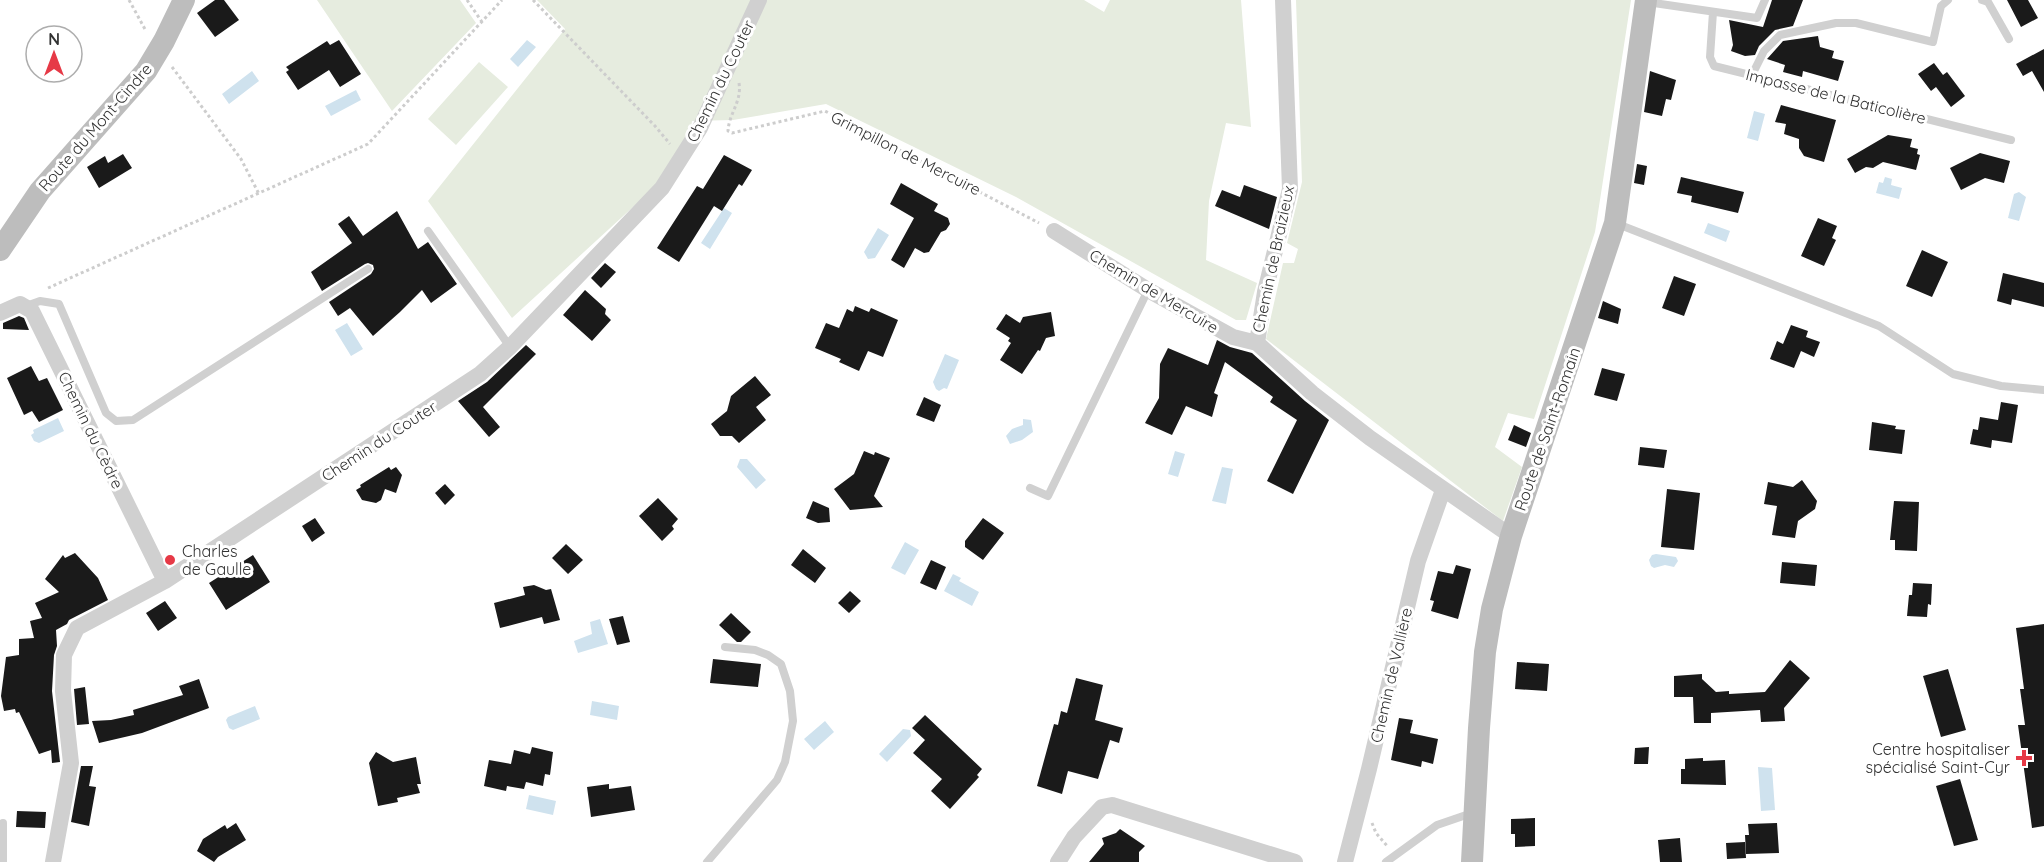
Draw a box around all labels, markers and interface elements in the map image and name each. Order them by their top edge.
street label: Chemin du Couter [682,17,758,145]
north arrow [24,24,84,84]
text: N [48,29,60,49]
street label: Route du Mont-Cindre [34,59,156,195]
street label: Impasse de la Baticolière [1744,64,1928,128]
street label: Grimpillon de Mercuire [828,106,984,200]
street label: Chemin de Braizieux [1248,183,1298,334]
street label: Chemin de Mercuire [1086,245,1222,337]
street label: Route de Saint-Romain [1510,345,1584,513]
street label: Chemin du Cèdre [54,368,128,492]
street label: Chemin du Couter [318,396,440,486]
place label: Charles de Gaulle [182,541,251,579]
marker: Charles de Gaulle [163,553,177,567]
street label: Chemin de Vallière [1366,605,1416,745]
place label: Centre hospitaliser spécialisé Saint-Cyr [1866,739,2010,777]
marker: Centre hospitaliser spécialisé Saint-Cyr [2015,749,2033,767]

